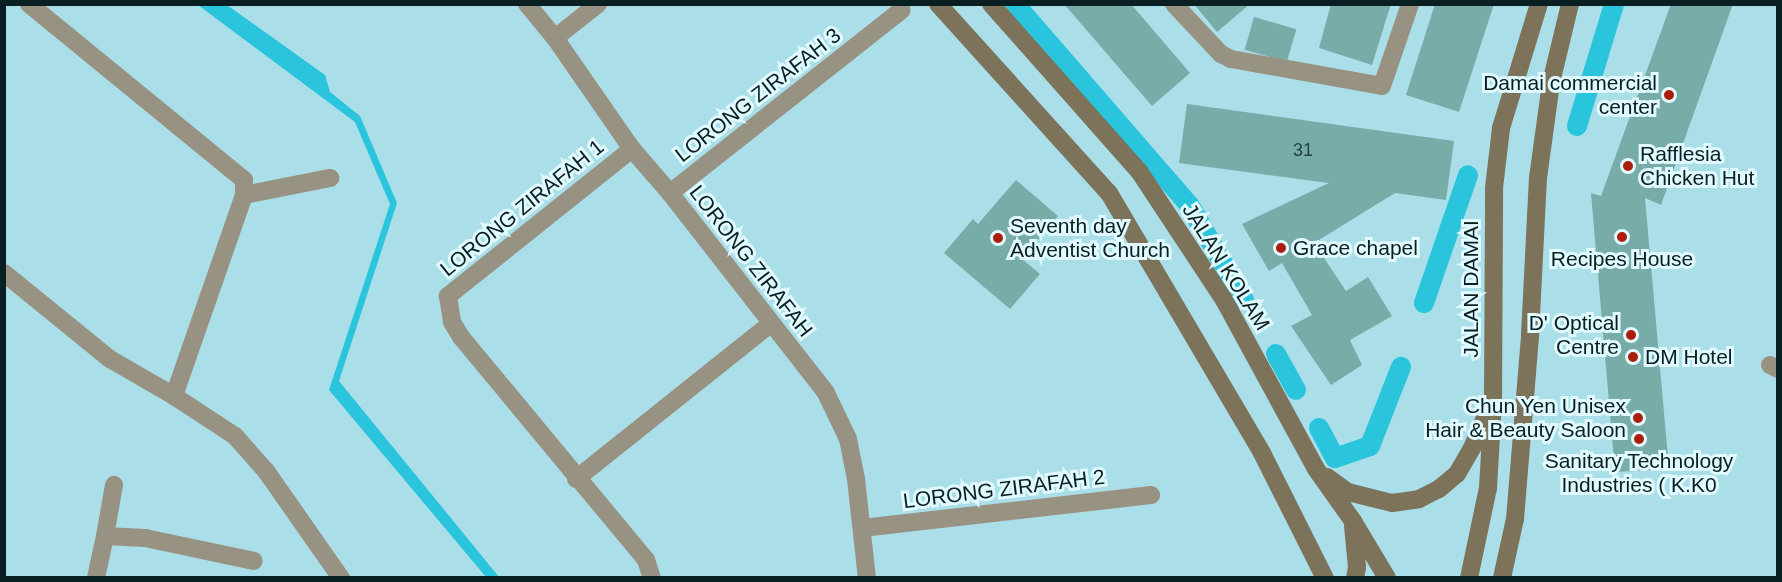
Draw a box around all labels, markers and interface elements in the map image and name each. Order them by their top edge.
street label: LORONG ZIRAFAH 3 [670,23,846,167]
place label: Damai commercial center [1483,70,1657,120]
marker: Damai commercial center [1662,88,1676,102]
street label: LORONG ZIRAFAH 1 [435,134,609,282]
house number: 31 [1293,139,1313,161]
place label: Rafflesia Chicken Hut [1640,141,1754,191]
marker: Rafflesia Chicken Hut [1621,159,1635,173]
street label: LORONG ZIRAFAH [684,180,818,342]
street label: JALAN KOLAM [1177,199,1275,335]
place label: Seventh day Adventist Church [1010,213,1170,263]
street label: JALAN DAMAI [1458,220,1484,358]
marker: Recipes House [1615,230,1629,244]
marker: Seventh day Adventist Church [991,231,1005,245]
place label: Grace chapel [1293,235,1418,261]
marker: Grace chapel [1274,241,1288,255]
place label: Recipes House [1551,246,1693,272]
place label: D' Optical Centre [1529,310,1619,360]
marker: D' Optical Centre [1624,328,1638,342]
place label: DM Hotel [1645,344,1733,370]
marker: DM Hotel [1626,350,1640,364]
place label: Chun Yen Unisex Hair & Beauty Saloon [1425,393,1626,443]
marker: Chun Yen Unisex Hair & Beauty Saloon [1631,411,1645,425]
marker: Sanitary Technology Industries ( K.K0 [1632,432,1646,446]
place label: Sanitary Technology Industries ( K.K0 [1544,448,1734,498]
street label: LORONG ZIRAFAH 2 [902,464,1106,514]

